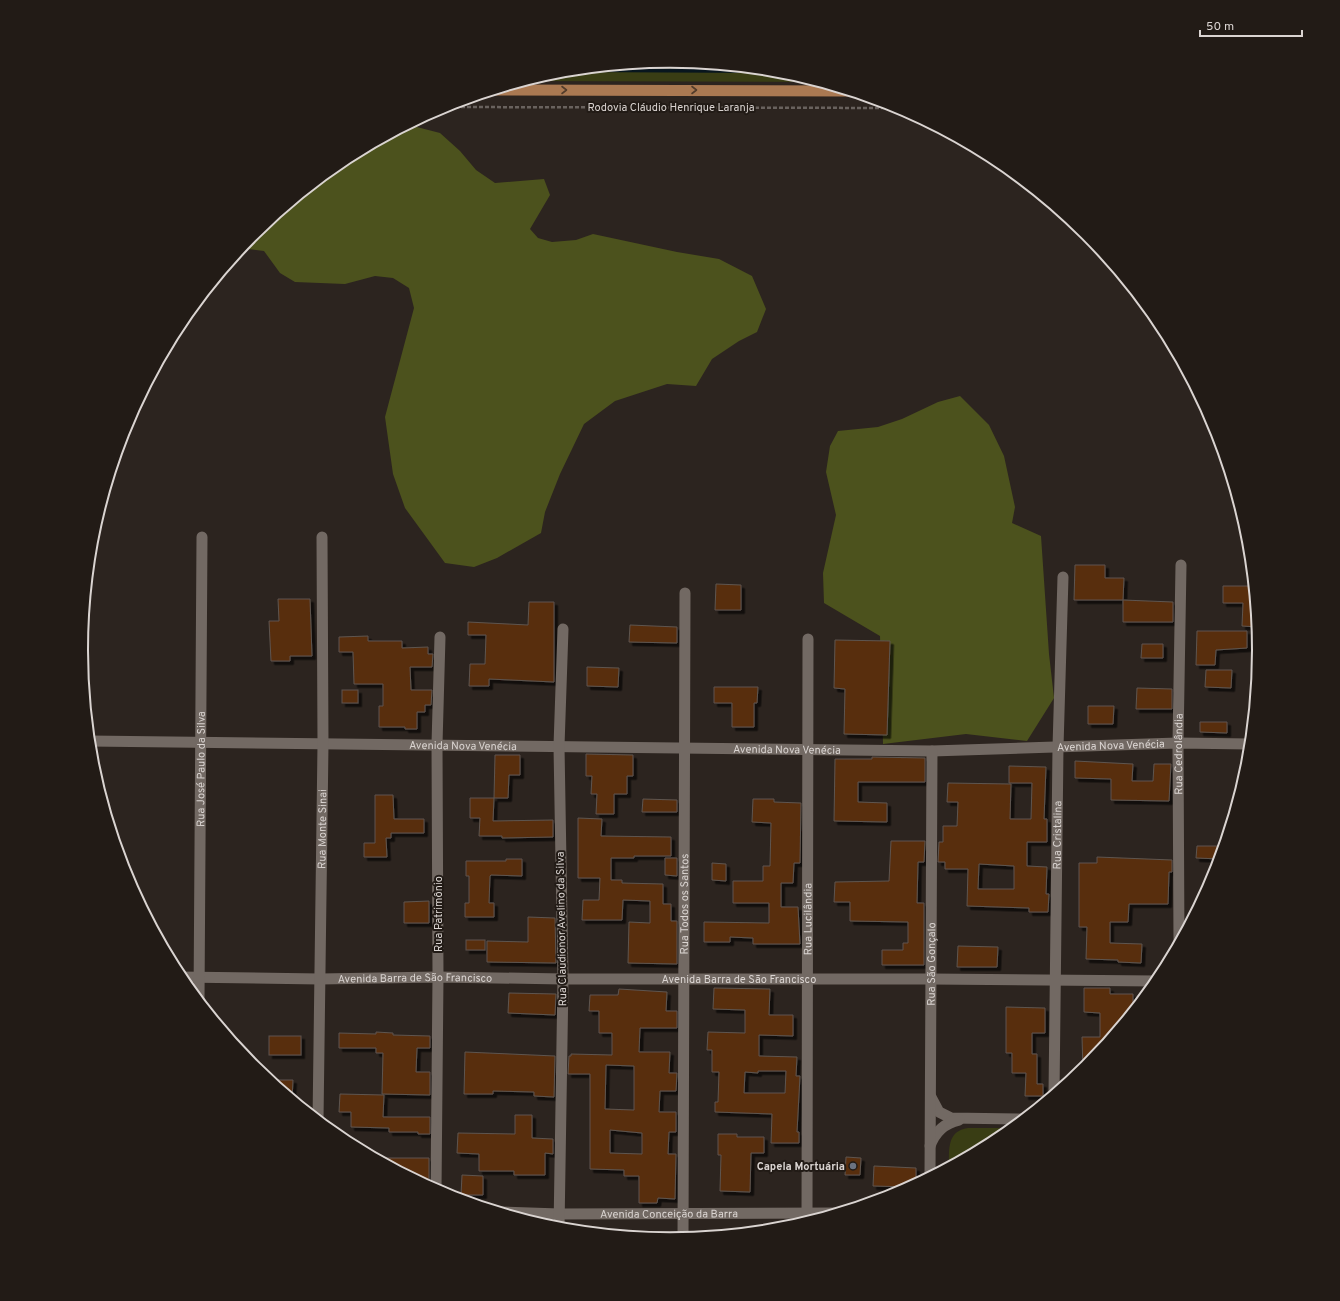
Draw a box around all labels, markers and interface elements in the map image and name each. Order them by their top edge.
scale bar [1200,12,1302,38]
text: 50 m [1206,19,1234,35]
one-way arrow [561,86,567,94]
one-way arrow [691,86,697,94]
street label: Rodovia Cláudio Henrique Laranja [587,101,755,115]
street label: Rua José Paulo da Silva [194,711,209,827]
street label: Rua Cedrolândia [1172,713,1187,795]
street label: Avenida Nova Venécia [1057,737,1165,755]
street label: Avenida Nova Venécia [409,739,517,754]
street label: Avenida Nova Venécia [733,743,841,758]
street label: Rua Monte Sinai [315,789,330,869]
street label: Rua Cristalina [1051,800,1065,869]
street label: Rua Claudionor Avelino da Silva [554,851,570,1007]
street label: Rua Todos os Santos [678,854,692,954]
street label: Rua Patrimônio [432,876,446,952]
street label: Rua Lucilândia [801,883,816,955]
street label: Rua São Gonçalo [925,922,939,1006]
street label: Avenida Barra de São Francisco [338,971,492,987]
street label: Avenida Barra de São Francisco [662,973,816,987]
place label: Capela Mortuária [757,1160,845,1174]
marker: Capela Mortuária [848,1161,858,1171]
street label: Avenida Conceição da Barra [600,1207,738,1222]

